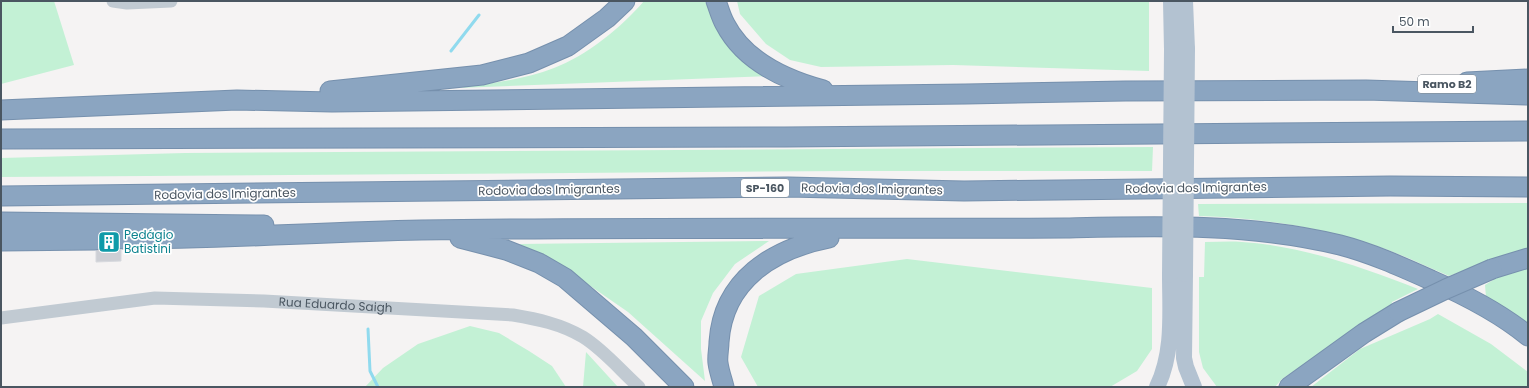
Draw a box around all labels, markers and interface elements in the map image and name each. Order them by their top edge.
scale bar [1393,8,1473,34]
text: 50 m [1399,13,1430,30]
road number: Ramo B2 [1418,75,1476,93]
street label: Rodovia dos Imigrantes [1125,178,1267,197]
road number: SP-160 [741,179,789,197]
street label: Rodovia dos Imigrantes [801,179,943,198]
street label: Rodovia dos Imigrantes [478,180,620,199]
street label: Rodovia dos Imigrantes [154,184,296,203]
place label: Pedágio Batistini [124,226,174,257]
building icon: Pedágio Batistini [96,229,122,255]
street label: Rua Eduardo Saigh [278,293,393,316]

